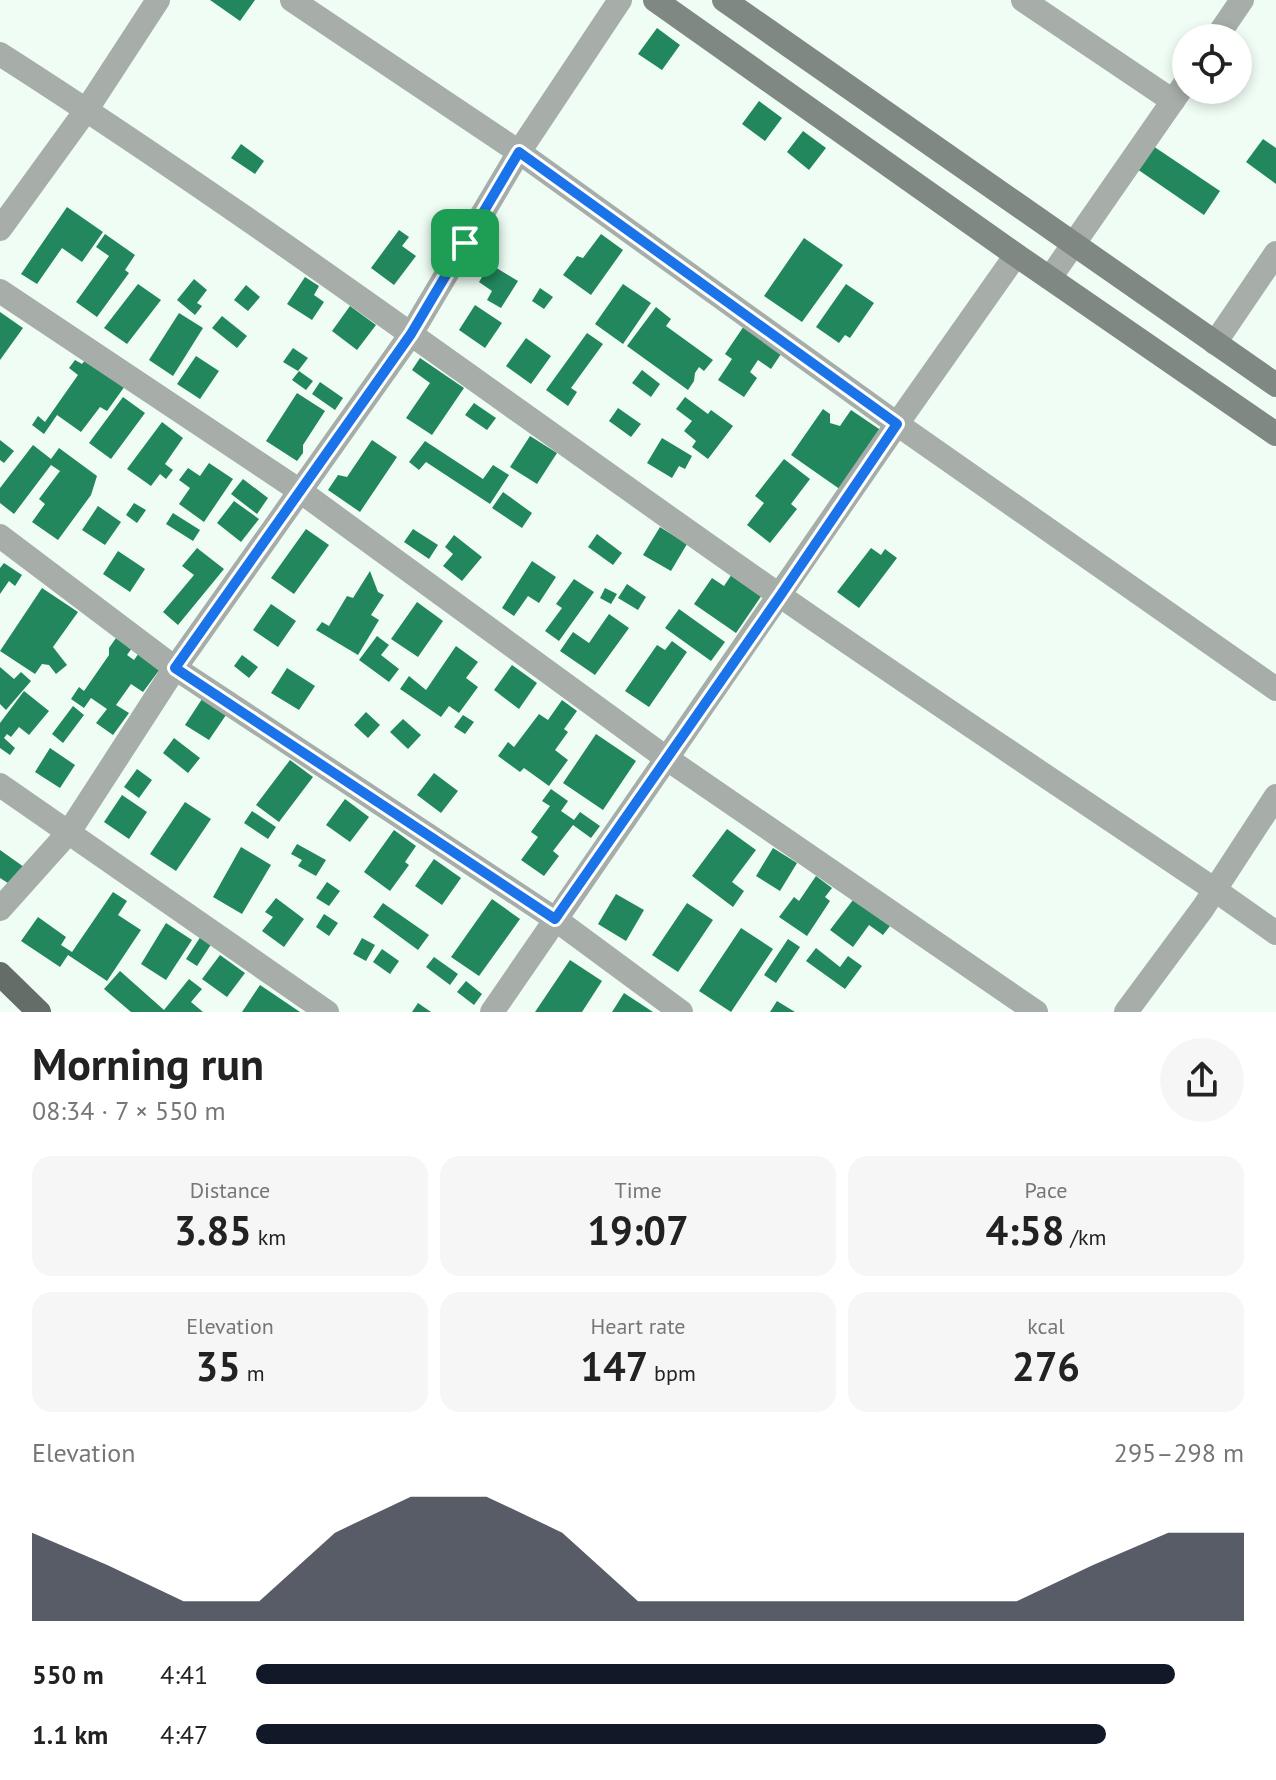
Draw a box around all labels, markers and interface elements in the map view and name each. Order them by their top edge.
map controls [1172,24,1252,104]
button: locate [1172,24,1252,104]
pin [431,209,499,277]
icon: arrive [443,221,487,265]
text: Morning run [32,1035,264,1092]
button: share [1160,1038,1244,1122]
text: 08:34 · 7 × 550 m [32,1094,226,1127]
text: Distance [190,1176,270,1204]
text: Time [614,1176,662,1204]
text: Pace [1024,1176,1068,1204]
text: 3.85 [174,1204,252,1256]
text: 19:07 [587,1204,689,1256]
text: 4:58 [986,1204,1064,1256]
text: km [252,1223,286,1251]
text: /km [1064,1223,1106,1251]
text: Elevation [186,1312,274,1340]
text: Heart rate [590,1312,686,1340]
text: kcal [1027,1312,1065,1340]
text: 35 [195,1340,241,1392]
text: 147 [580,1340,648,1392]
text: 276 [1012,1340,1080,1392]
text: m [241,1359,265,1387]
text: bpm [648,1359,696,1387]
text: Elevation [32,1436,136,1469]
text: 295–298 m [1114,1436,1244,1469]
text: 550 m [32,1658,104,1691]
text: 4:41 [160,1658,208,1691]
text: 1.1 km [32,1718,108,1751]
text: 4:47 [160,1718,208,1751]

